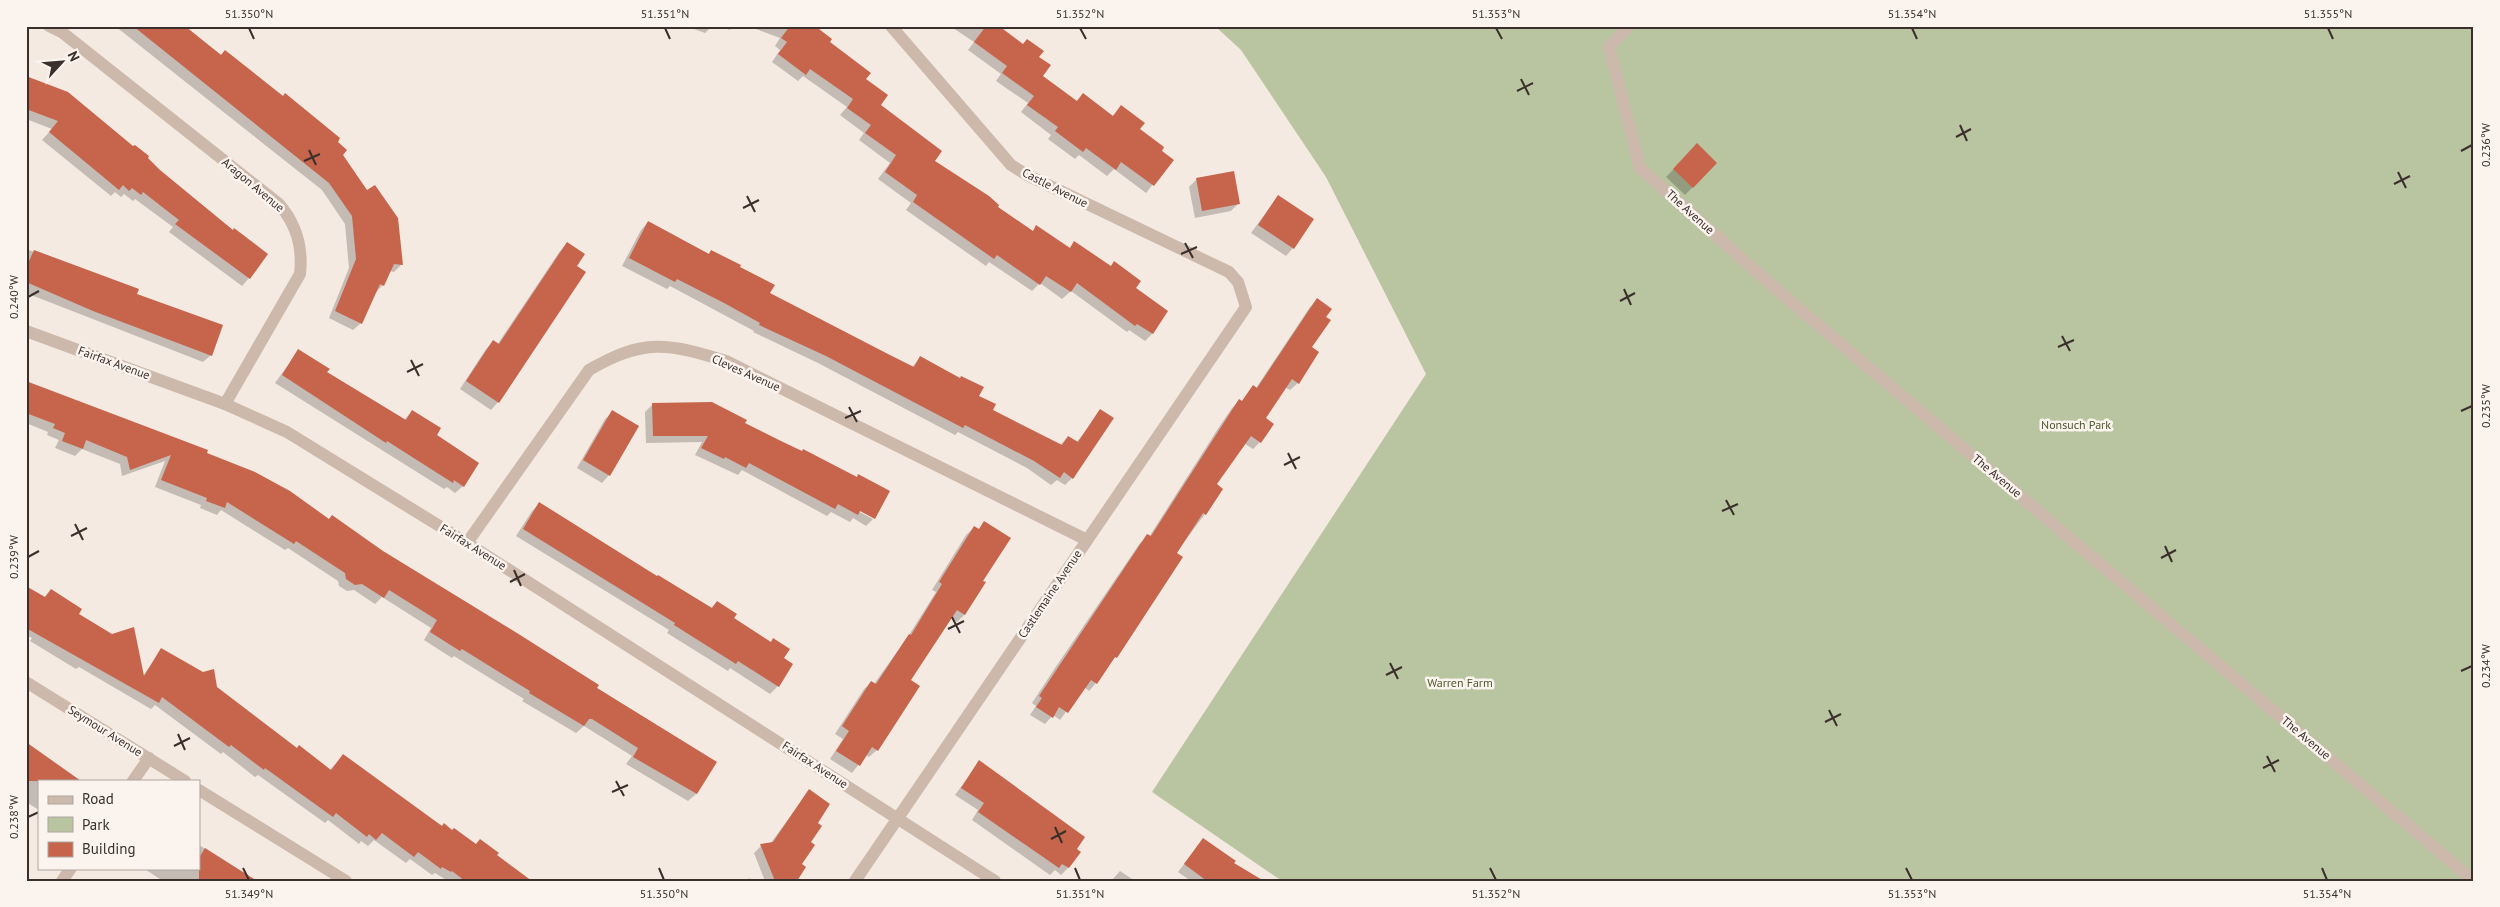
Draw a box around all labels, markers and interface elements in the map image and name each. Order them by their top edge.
text: 51.350°N [225,6,273,21]
text: 51.351°N [641,6,689,21]
text: 51.352°N [1056,6,1104,21]
text: 51.353°N [1472,6,1520,21]
text: 51.354°N [1888,6,1936,21]
text: 51.355°N [2304,6,2352,21]
north arrow [38,38,88,88]
text: N [64,48,84,64]
text: 0.236°W [2478,123,2493,167]
street label: Aragon Avenue [219,154,288,215]
street label: Castle Avenue [1020,165,1091,210]
street label: The Avenue [1663,186,1718,237]
text: 0.240°W [6,275,21,319]
street label: Fairfax Avenue [76,343,152,382]
street label: Cleves Avenue [710,351,783,394]
text: 0.235°W [2478,384,2493,428]
park label: Nonsuch Park [2041,417,2111,432]
street label: The Avenue [1970,451,2025,501]
street label: Fairfax Avenue [437,520,509,573]
text: 0.239°W [6,535,21,579]
street label: Castlemaine Avenue [1015,547,1085,641]
text: 0.234°W [2478,644,2493,688]
park label: Warren Farm [1427,675,1493,690]
street label: Seymour Avenue [65,702,145,759]
street label: The Avenue [2279,713,2334,763]
street label: Fairfax Avenue [780,738,851,791]
legend [38,780,200,870]
text: Road [82,789,114,808]
text: 0.238°W [6,795,21,839]
text: Park [82,815,110,834]
text: Building [82,839,136,858]
text: 51.349°N [225,886,273,901]
text: 51.350°N [640,886,688,901]
text: 51.351°N [1056,886,1104,901]
text: 51.352°N [1472,886,1520,901]
text: 51.353°N [1888,886,1936,901]
text: 51.354°N [2303,886,2351,901]

